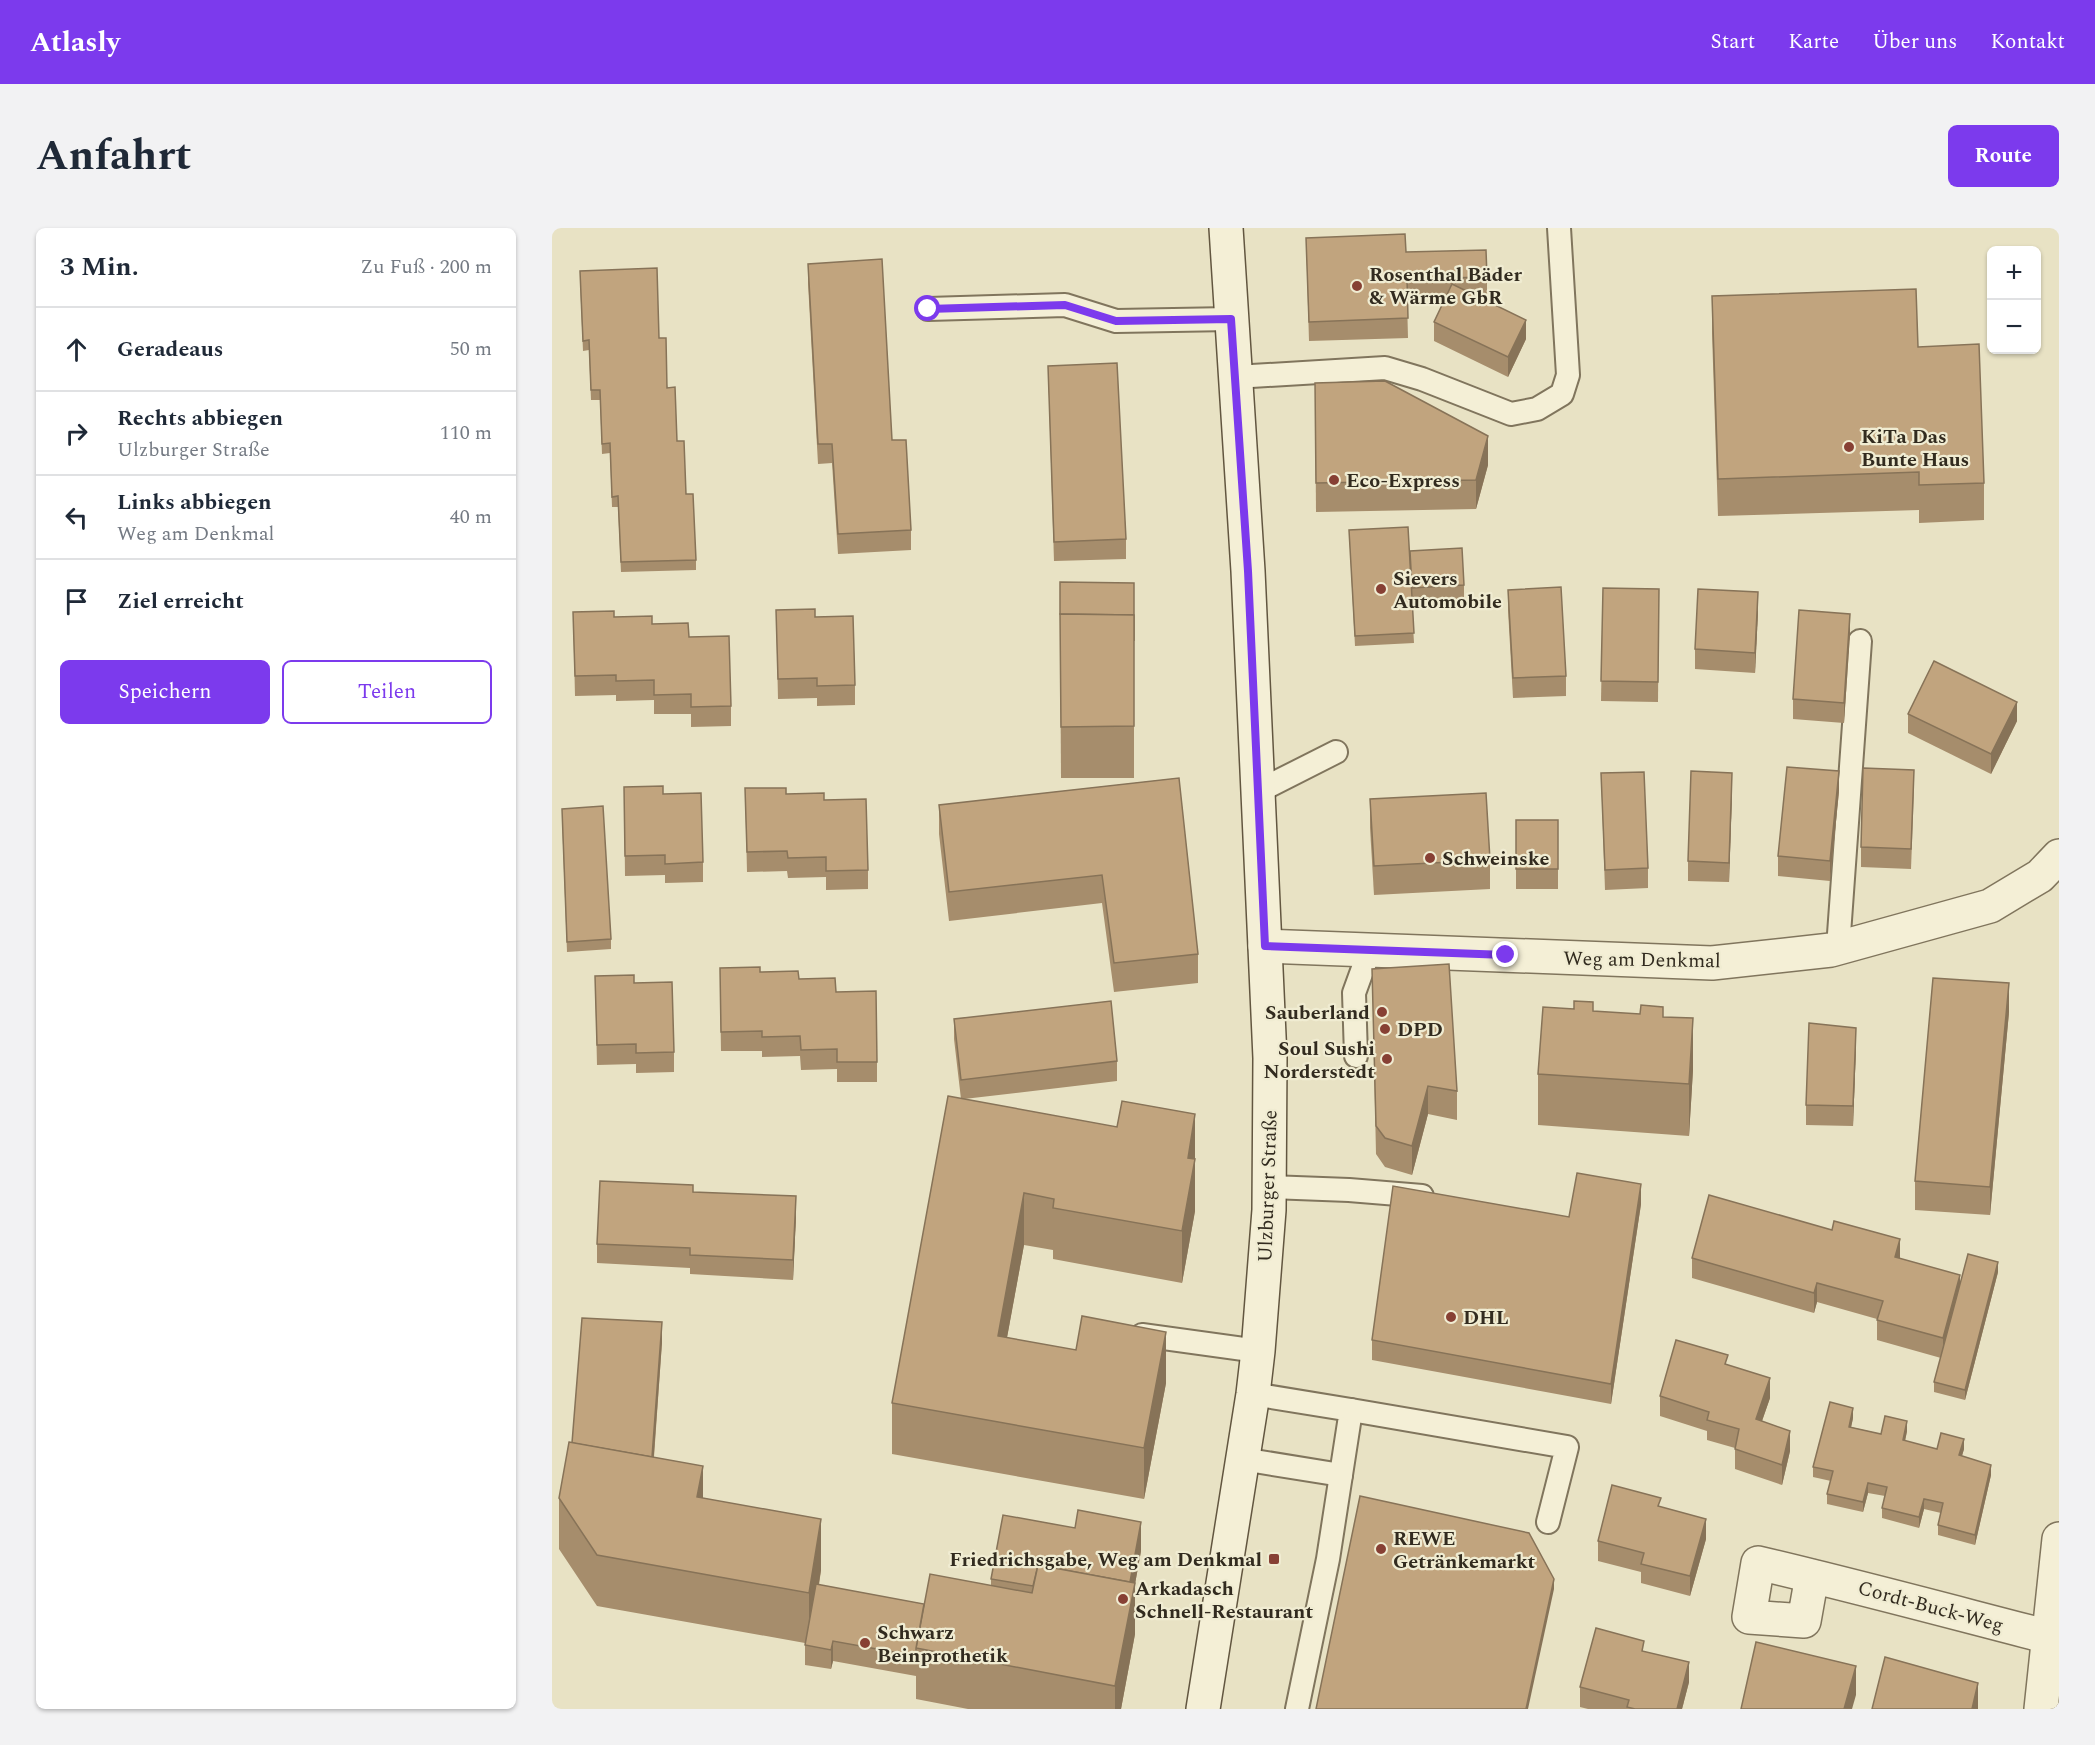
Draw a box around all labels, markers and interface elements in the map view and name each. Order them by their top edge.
text: Atlasly [30,21,120,64]
text: Start [1710,26,1755,58]
text: Karte [1788,26,1839,58]
text: Über uns [1872,26,1957,58]
text: Kontakt [1990,26,2065,58]
text: Anfahrt [36,125,192,188]
button: Route [1948,125,2059,187]
map controls [1987,246,2041,354]
button: + [1987,246,2041,300]
text: 3 Min. [60,247,139,287]
text: Zu Fuß · 200 m [360,252,492,282]
place label: Rosenthal Bäder & Wärme GbR [1369,260,1522,313]
marker: Rosenthal Bäder & Wärme GbR [1350,279,1364,293]
route start [914,295,940,321]
button: − [1987,300,2041,354]
icon: ahead [60,333,93,366]
text: Geradeaus [117,333,223,366]
text: 50 m [450,334,492,364]
text: Rechts abbiegen [117,402,283,435]
icon: right [60,417,93,450]
text: 110 m [440,418,492,448]
place label: KiTa Das Bunte Haus [1861,422,1969,475]
text: Ulzburger Straße [117,435,270,465]
marker: KiTa Das Bunte Haus [1842,440,1856,454]
place label: Eco-Express [1346,466,1460,496]
marker: Eco-Express [1327,473,1341,487]
text: Links abbiegen [117,486,272,519]
icon: left [60,501,93,534]
text: 40 m [450,502,492,532]
text: Weg am Denkmal [117,519,274,549]
place label: Sievers Automobile [1393,564,1502,617]
marker: Sievers Automobile [1374,582,1388,596]
icon: arrive [60,585,93,618]
text: Ziel erreicht [117,585,244,618]
button: Speichern [60,660,270,724]
button: Teilen [282,660,492,724]
place label: Schweinske [1442,844,1549,874]
marker: Schweinske [1423,851,1437,865]
route end [1492,941,1518,967]
street label: Weg am Denkmal [1563,944,1721,976]
place label: Sauberland [1265,998,1370,1028]
marker: Sauberland [1375,1005,1389,1019]
place label: DPD [1397,1015,1443,1045]
marker: DPD [1378,1022,1392,1036]
place label: Soul Sushi Norderstedt [1263,1034,1375,1087]
marker: Soul Sushi Norderstedt [1380,1052,1394,1066]
street label: Ulzburger Straße [1250,1109,1286,1263]
place label: DHL [1463,1303,1509,1333]
marker: DHL [1444,1310,1458,1324]
place label: REWE Getränkemarkt [1393,1524,1535,1577]
marker: REWE Getränkemarkt [1374,1542,1388,1556]
place label: Friedrichsgabe, Weg am Denkmal [949,1545,1262,1575]
marker: Friedrichsgabe, Weg am Denkmal [1267,1552,1281,1566]
street label: Cordt-Buck-Weg [1854,1573,2007,1641]
place label: Arkadasch Schnell-Restaurant [1135,1574,1313,1627]
marker: Arkadasch Schnell-Restaurant [1116,1592,1130,1606]
place label: Schwarz Beinprothetik [877,1618,1008,1671]
marker: Schwarz Beinprothetik [858,1636,872,1650]

